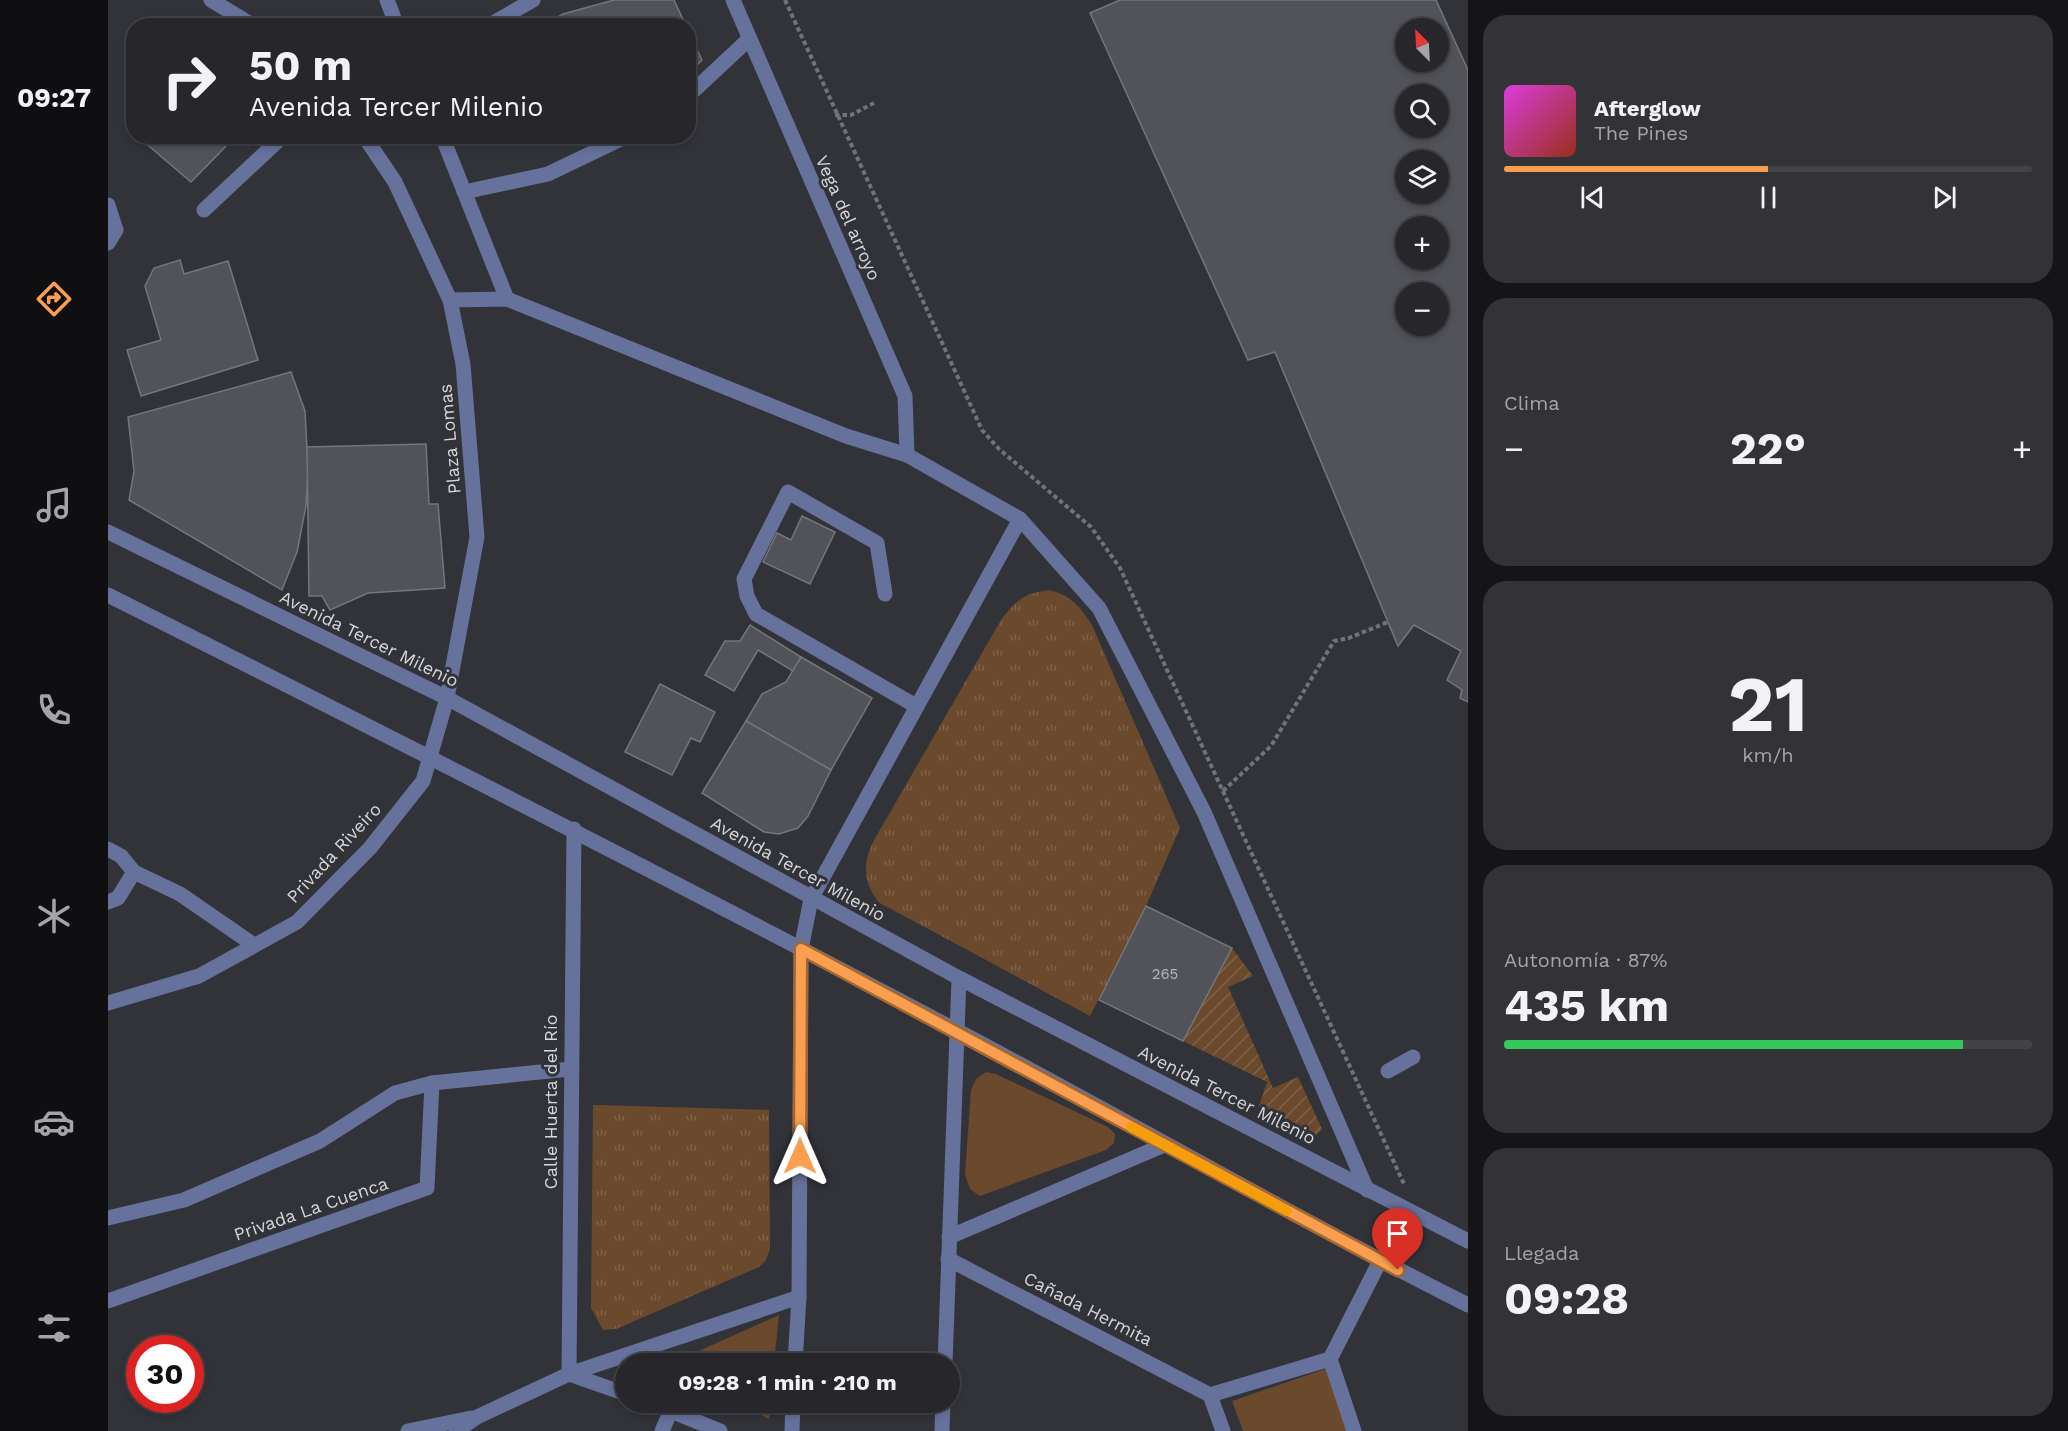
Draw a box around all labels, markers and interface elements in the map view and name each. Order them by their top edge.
north arrow [1395,18,1449,72]
map controls [1395,18,1449,336]
text: 50 m [249,41,352,90]
icon: right [150,42,228,120]
text: 09:27 [17,82,91,114]
button: search [1395,84,1449,138]
text: Avenida Tercer Milenio [249,91,544,123]
text: Afterglow [1594,96,1701,121]
text: The Pines [1594,121,1688,145]
button: layers [1395,150,1449,204]
street label: Vega del arroyo [811,152,885,284]
icon: previous [1576,181,1609,214]
icon: pause [1752,181,1785,214]
icon: next [1928,181,1961,214]
button: + [1395,216,1449,270]
icon: directions [33,278,75,320]
button: − [1395,282,1449,336]
street label: Plaza Lomas [434,383,465,495]
text: Clima [1504,391,1560,415]
text: 22° [1730,422,1806,475]
text: − [1504,429,1524,468]
text: + [2012,429,2032,468]
icon: music [33,484,75,526]
street label: Avenida Tercer Milenio [276,586,462,691]
text: 21 [1728,658,1808,750]
icon: phone [33,689,75,731]
text: km/h [1742,743,1794,767]
street label: Privada Riveiro [282,798,385,907]
street label: Avenida Tercer Milenio [707,812,889,925]
icon: climate [33,895,75,937]
text: Autonomía · 87% [1504,948,1667,972]
house number: 265 [1152,965,1178,983]
text: 435 km [1504,979,1669,1032]
street label: Calle Huerta del Río [540,1014,561,1190]
street label: Avenida Tercer Milenio [1135,1041,1319,1148]
icon: car [33,1101,75,1143]
position arrow [768,1124,832,1188]
street label: Privada La Cuenca [231,1172,391,1245]
pin [1372,1208,1423,1270]
icon: arrive [1381,1217,1414,1250]
text: Llegada [1504,1241,1579,1265]
street label: Cañada Hermita [1020,1267,1156,1350]
text: 09:28 [1504,1272,1629,1325]
icon: filters [33,1307,75,1349]
speed limit sign: 30 [126,1335,204,1413]
text: 09:28 · 1 min · 210 m [678,1370,897,1395]

